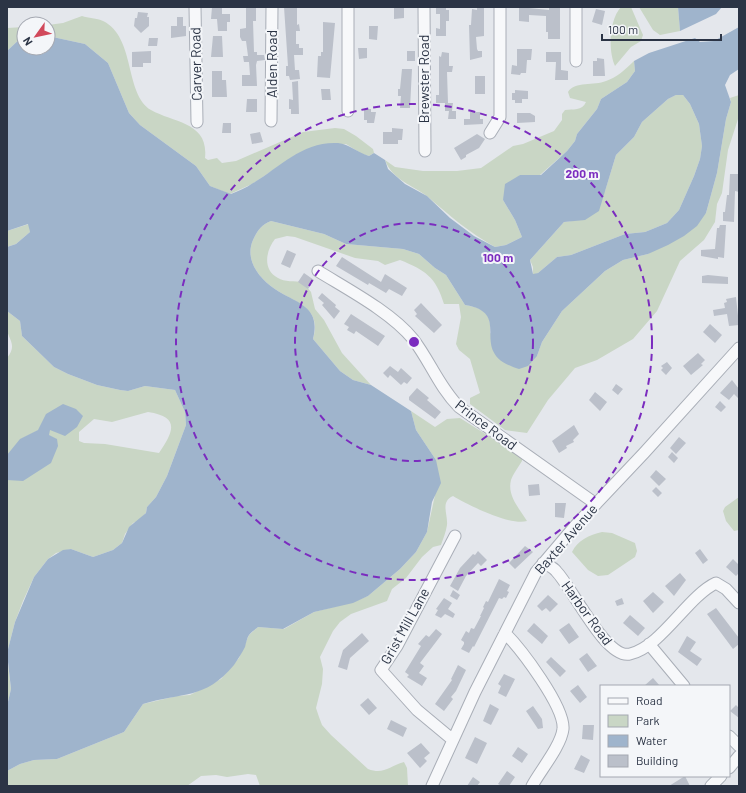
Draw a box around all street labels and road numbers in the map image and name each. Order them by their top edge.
street label: Carver Road [186,27,205,101]
street label: Alden Road [263,30,280,98]
street label: Brewster Road [415,35,432,123]
street label: Prince Road [452,396,521,453]
street label: Baxter Avenue [531,500,601,577]
street label: Harbor Road [558,577,616,648]
street label: Grist Mill Lane [377,585,433,667]

